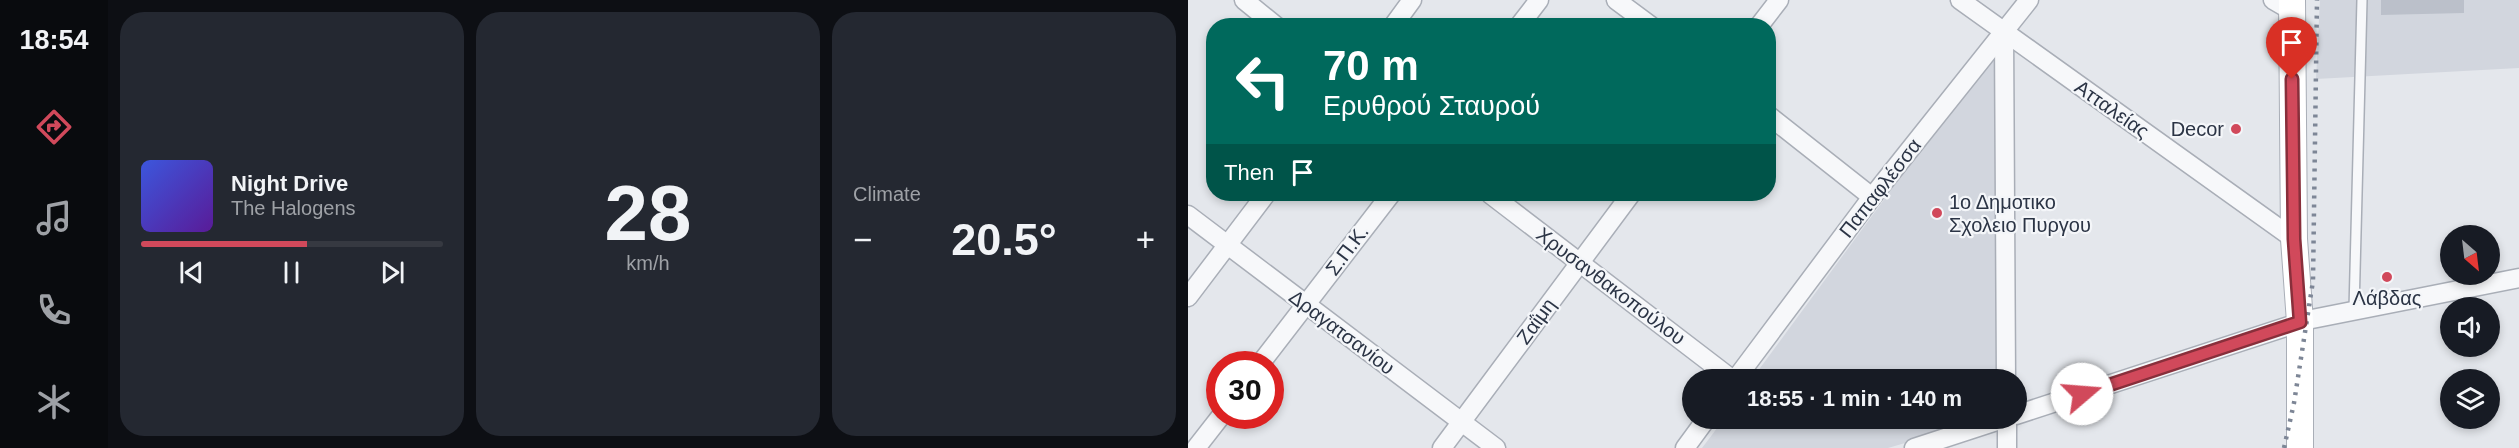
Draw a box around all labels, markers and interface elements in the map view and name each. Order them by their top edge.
pin [2266,17,2317,79]
text: 18:54 [19,25,89,55]
icon: arrive [2275,26,2308,59]
icon: left [1224,42,1302,120]
text: 70 m [1323,42,1419,89]
street label: Ατταλείας [2071,76,2153,143]
text: Ερυθρού Σταυρού [1323,91,1540,121]
icon: directions [33,106,75,148]
place label: Decor [2171,118,2224,140]
marker: Decor [2229,122,2243,136]
street label: Παπαφλέσσα [1835,134,1925,242]
icon: arrive [1286,156,1319,189]
text: Then [1224,160,1274,185]
text: 28 [605,169,691,257]
text: Night Drive [231,171,348,196]
text: Climate [853,183,921,205]
place label: 1ο Δημοτικο Σχολειο Πυργου [1949,191,2091,236]
icon: music [33,197,75,239]
text: The Halogens [231,197,356,219]
marker: 1ο Δημοτικο Σχολειο Πυργου [1930,206,1944,220]
text: 20.5° [951,214,1057,265]
text: − [853,221,872,258]
text: + [1136,221,1155,258]
street label: Σ.Π.Κ. [1321,221,1373,279]
street label: Χρυσανθακοπούλου [1532,223,1690,349]
north arrow [2440,225,2500,285]
map controls [2440,225,2500,429]
text: km/h [626,252,670,274]
icon: previous [175,256,208,289]
icon: pause [275,256,308,289]
icon: next [376,256,409,289]
marker: Λάβδας [2380,270,2394,284]
street label: Δραγατσανίου [1285,285,1399,379]
place label: Λάβδας [2353,287,2422,309]
icon: phone [33,289,75,331]
street label: Ζαΐμη [1512,294,1560,348]
button: sound [2440,297,2500,357]
speed limit sign: 30 [1206,351,1284,429]
position arrow [2050,362,2114,426]
button: layers [2440,369,2500,429]
icon: climate [33,381,75,423]
text: 18:55 · 1 min · 140 m [1747,386,1962,411]

